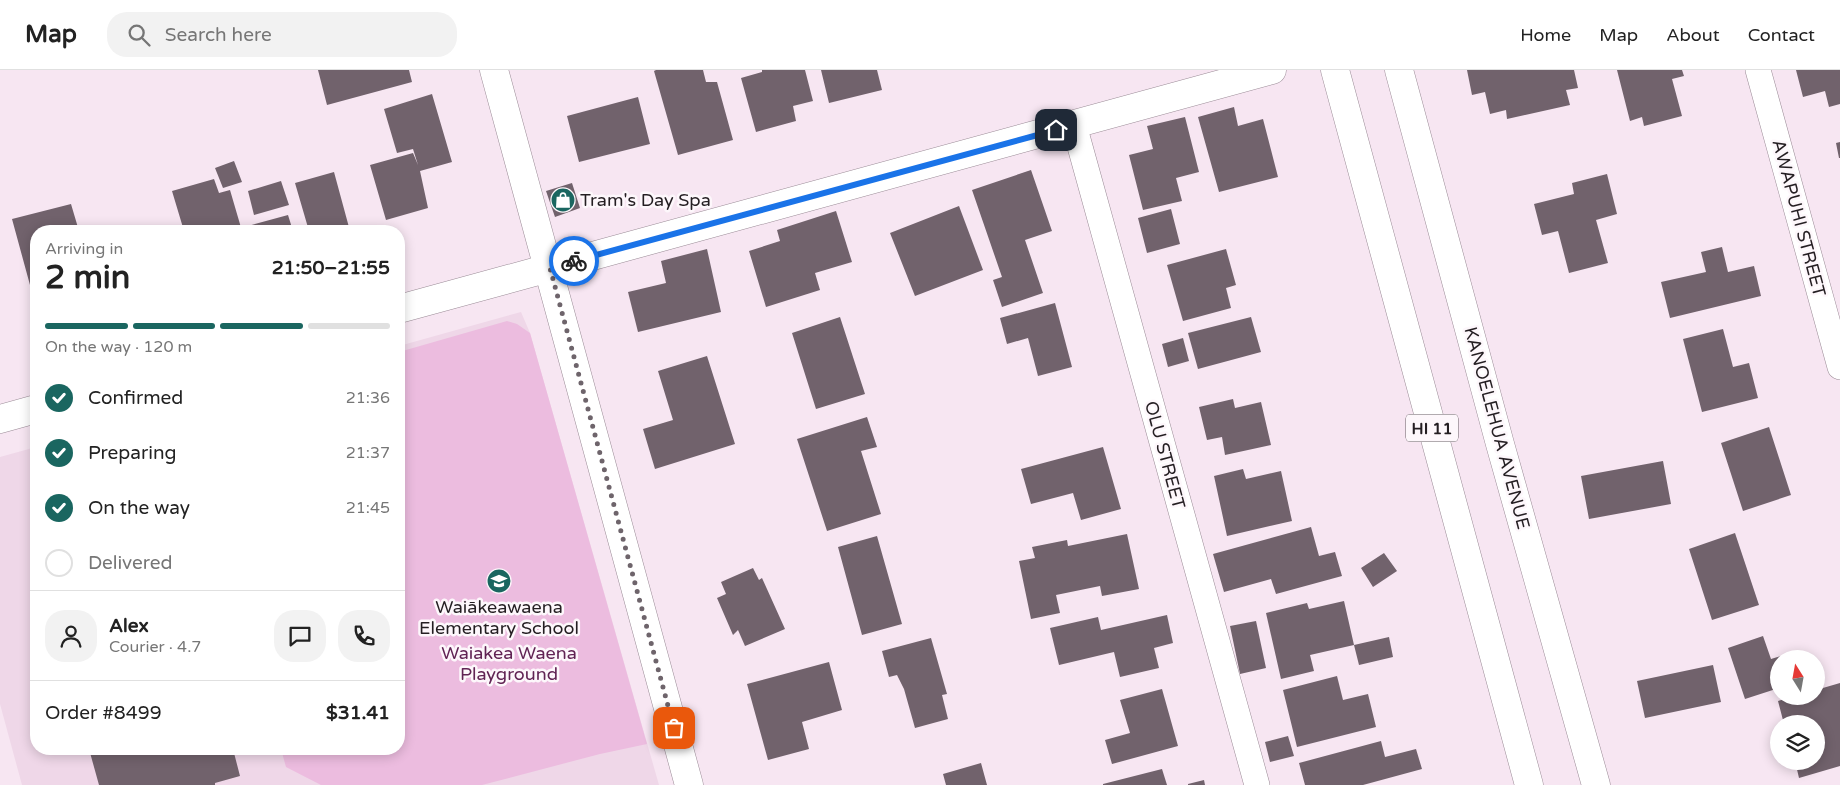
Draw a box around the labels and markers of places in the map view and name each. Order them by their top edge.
pin [1035,109,1077,151]
shop icon: Tram's Day Spa [550,187,576,213]
place label: Tram's Day Spa [580,189,711,211]
school or university icon: Waiākeawaena Elementary School [486,568,512,594]
place label: Waiākeawaena Elementary School [419,596,579,639]
pin [653,707,695,749]

